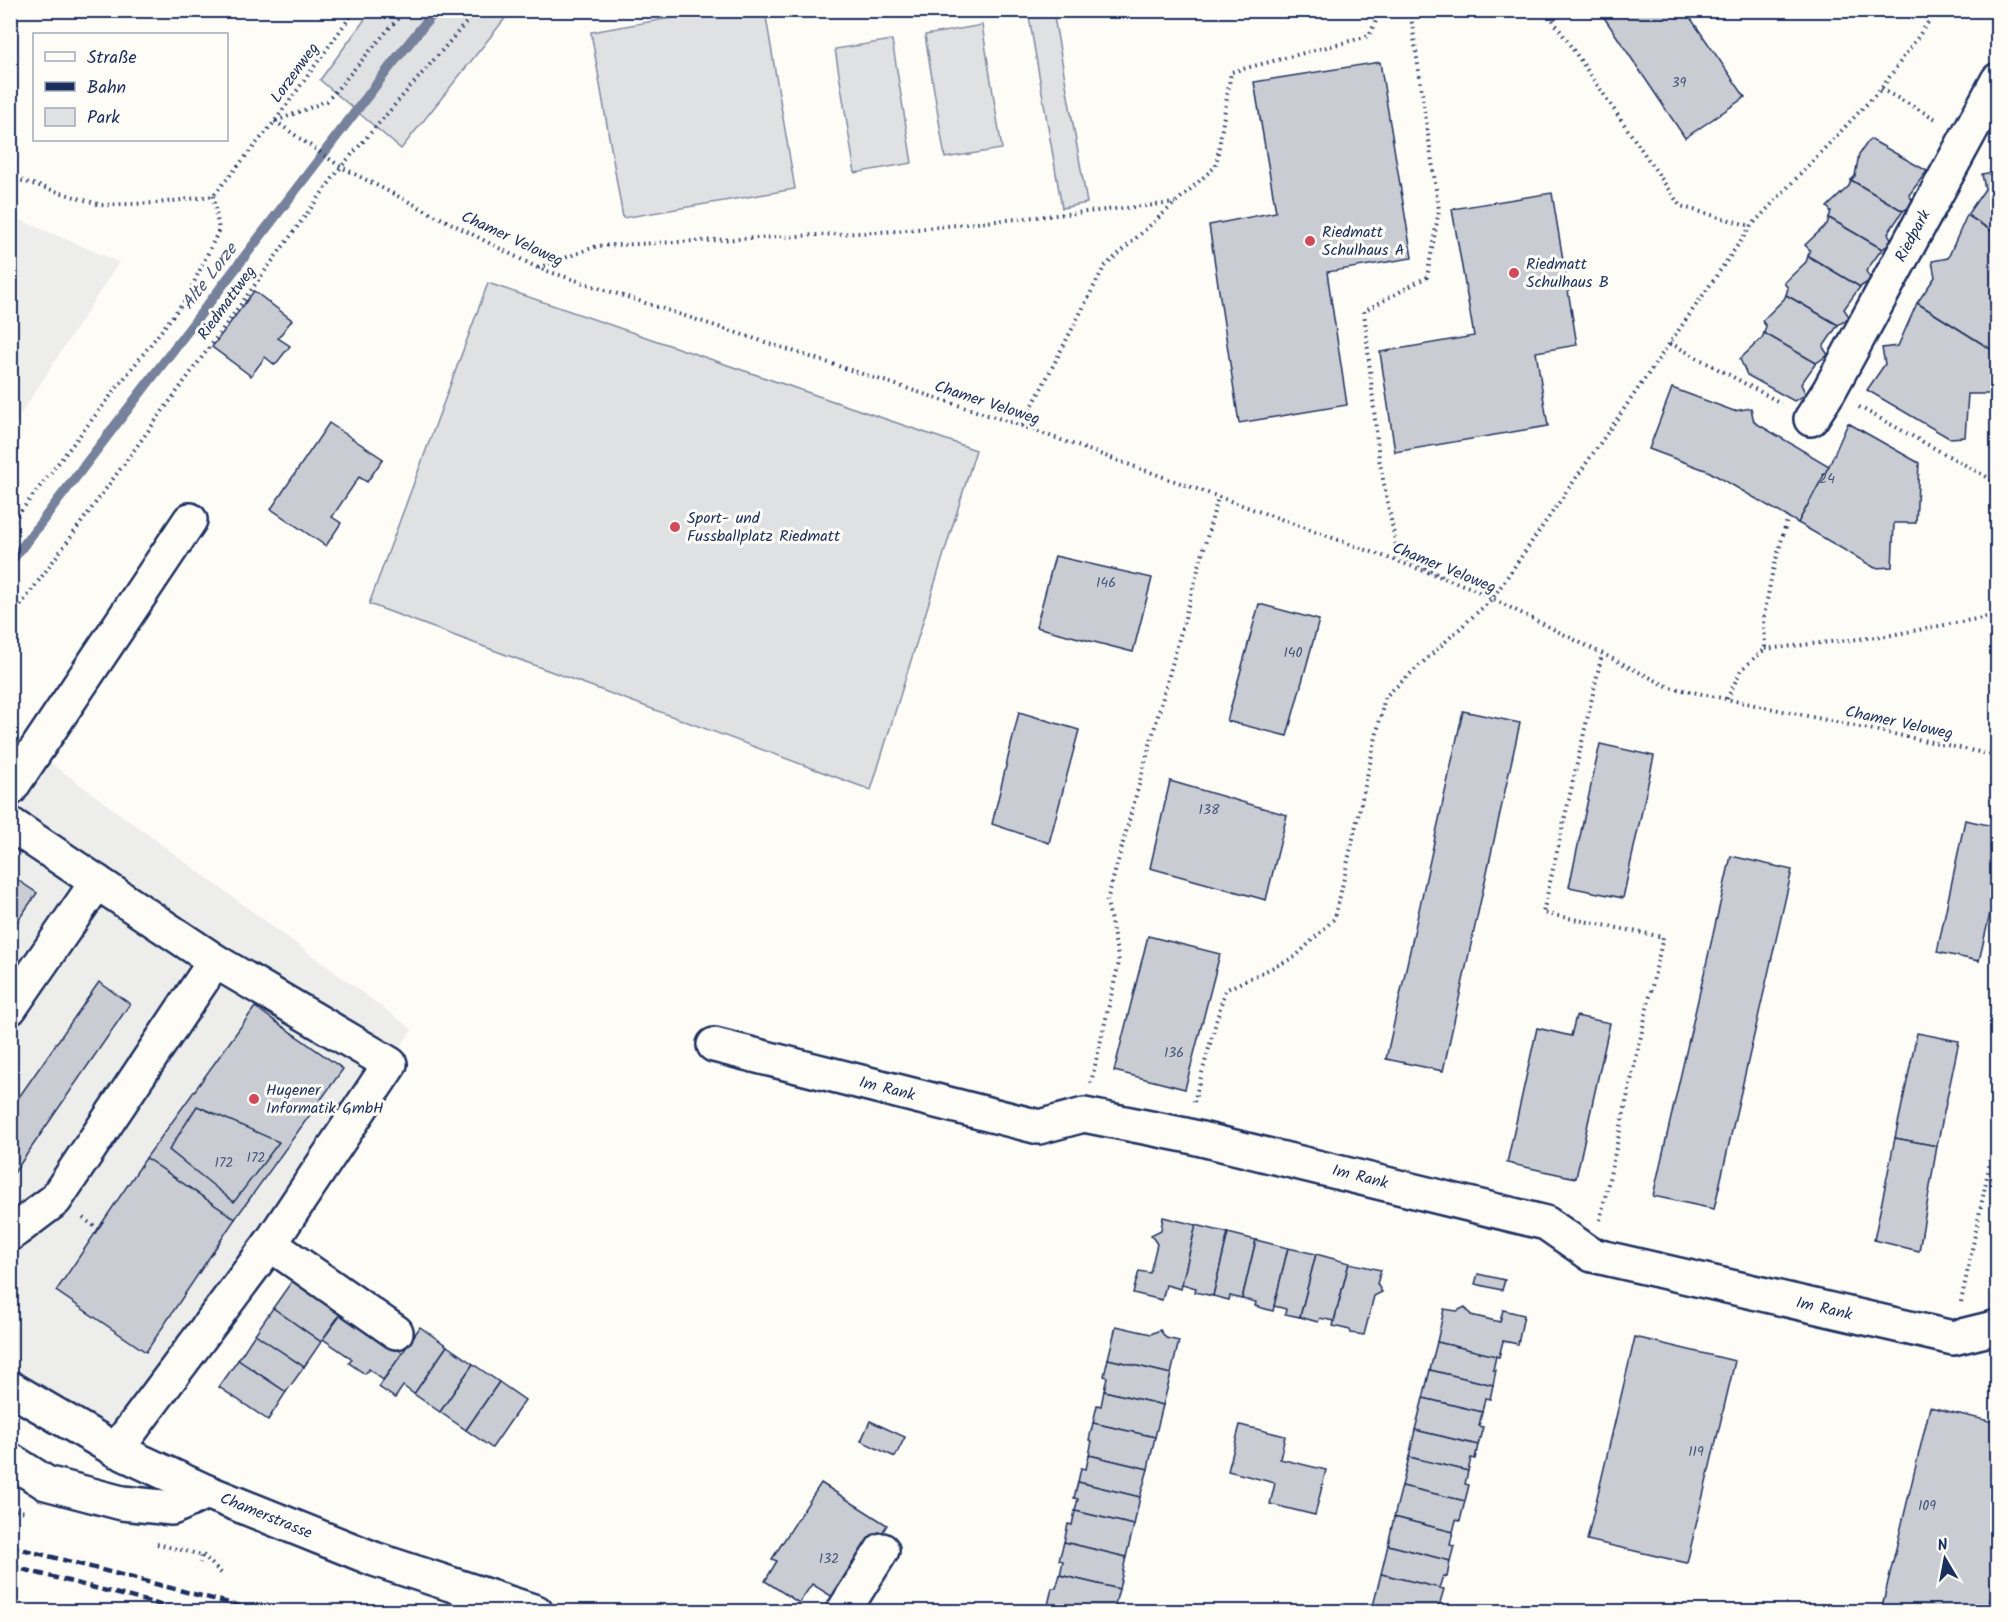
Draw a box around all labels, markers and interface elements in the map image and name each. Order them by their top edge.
legend [33,33,228,141]
street label: Lorzenweg [264,37,326,109]
text: Straße [87,44,137,73]
house number: 39 [1672,72,1687,94]
text: Bahn [87,74,126,103]
text: Park [87,104,120,133]
street label: Chamer Veloweg [457,204,567,274]
street label: Riedpark [1889,205,1937,267]
place label: Riedmatt Schulhaus A [1322,220,1405,263]
marker: Riedmatt Schulhaus A [1303,234,1317,248]
water label: Alte Lorze [175,236,246,317]
place label: Riedmatt Schulhaus B [1526,252,1609,295]
street label: Riedmattweg [191,261,263,345]
marker: Riedmatt Schulhaus B [1507,266,1521,280]
street label: Chamer Veloweg [931,374,1043,432]
house number: 24 [1819,468,1835,490]
place label: Sport- und Fussballplatz Riedmatt [687,506,841,549]
marker: Sport- und Fussballplatz Riedmatt [668,520,682,534]
street label: Chamer Veloweg [1388,536,1500,600]
house number: 146 [1096,572,1116,594]
house number: 140 [1283,642,1303,664]
street label: Chamer Veloweg [1843,699,1955,747]
house number: 138 [1199,799,1220,821]
house number: 136 [1164,1042,1184,1064]
street label: Im Rank [856,1070,918,1108]
place label: Hugener Informatik GmbH [266,1078,384,1121]
marker: Hugener Informatik GmbH [247,1092,261,1106]
house number: 172 [247,1147,265,1169]
house number: 172 [215,1152,233,1174]
street label: Im Rank [1329,1158,1391,1196]
street label: Im Rank [1793,1290,1855,1328]
house number: 119 [1688,1441,1704,1463]
street label: Chamerstrasse [216,1486,316,1546]
house number: 109 [1918,1495,1936,1517]
north arrow [1915,1529,1975,1589]
text: N [1936,1533,1950,1559]
house number: 132 [819,1548,839,1570]

